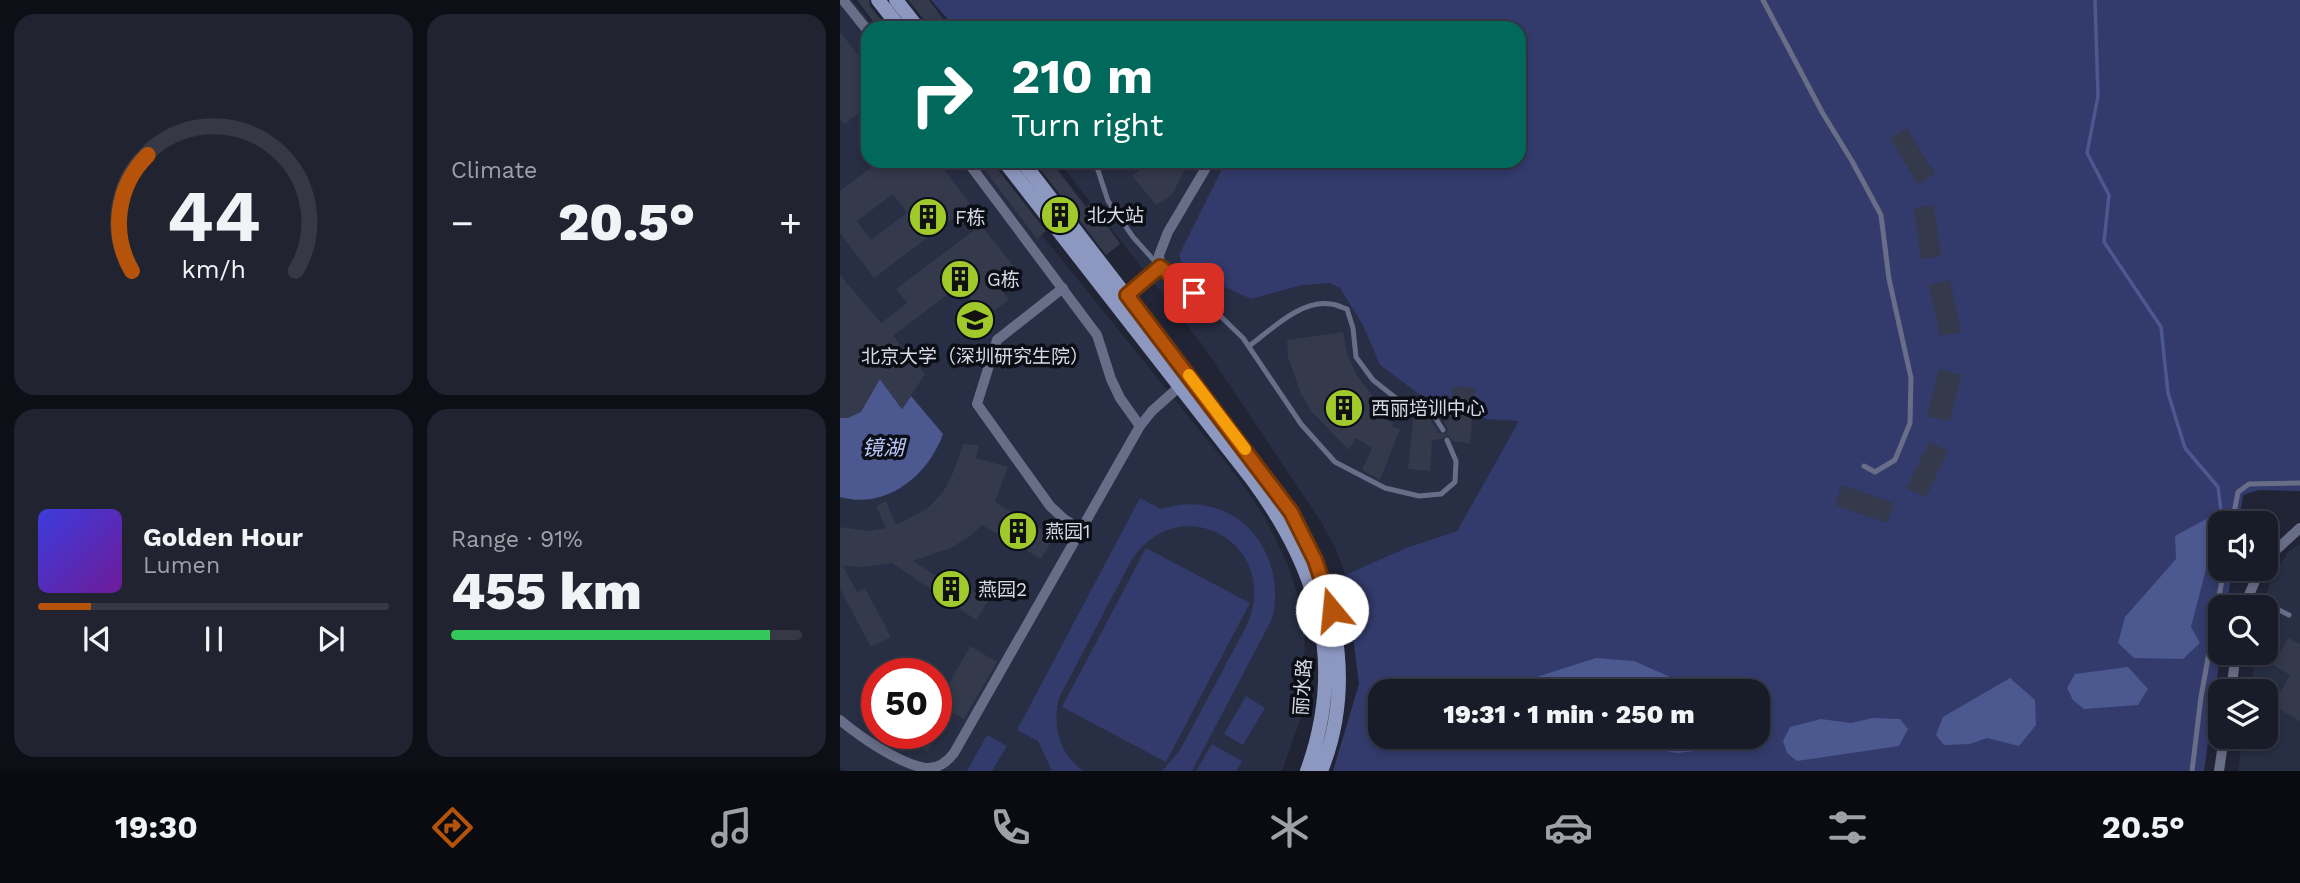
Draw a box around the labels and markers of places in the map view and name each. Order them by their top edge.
building icon: 北大站 [1039,194,1081,236]
building icon: F栋 [907,196,949,238]
place label: 北大站 [1087,204,1144,227]
place label: F栋 [955,206,986,229]
building icon: G栋 [939,258,981,300]
pin [1164,263,1224,323]
place label: G栋 [987,268,1020,291]
school or university icon: 北京大学（深圳研究生院） [954,299,996,341]
place label: 北京大学（深圳研究生院） [861,345,1089,368]
building icon: 西丽培训中心 [1323,387,1365,429]
place label: 西丽培训中心 [1371,397,1485,420]
building icon: 燕园1 [997,510,1039,552]
place label: 燕园1 [1045,520,1090,543]
building icon: 燕园2 [930,568,972,610]
place label: 燕园2 [978,578,1027,601]

